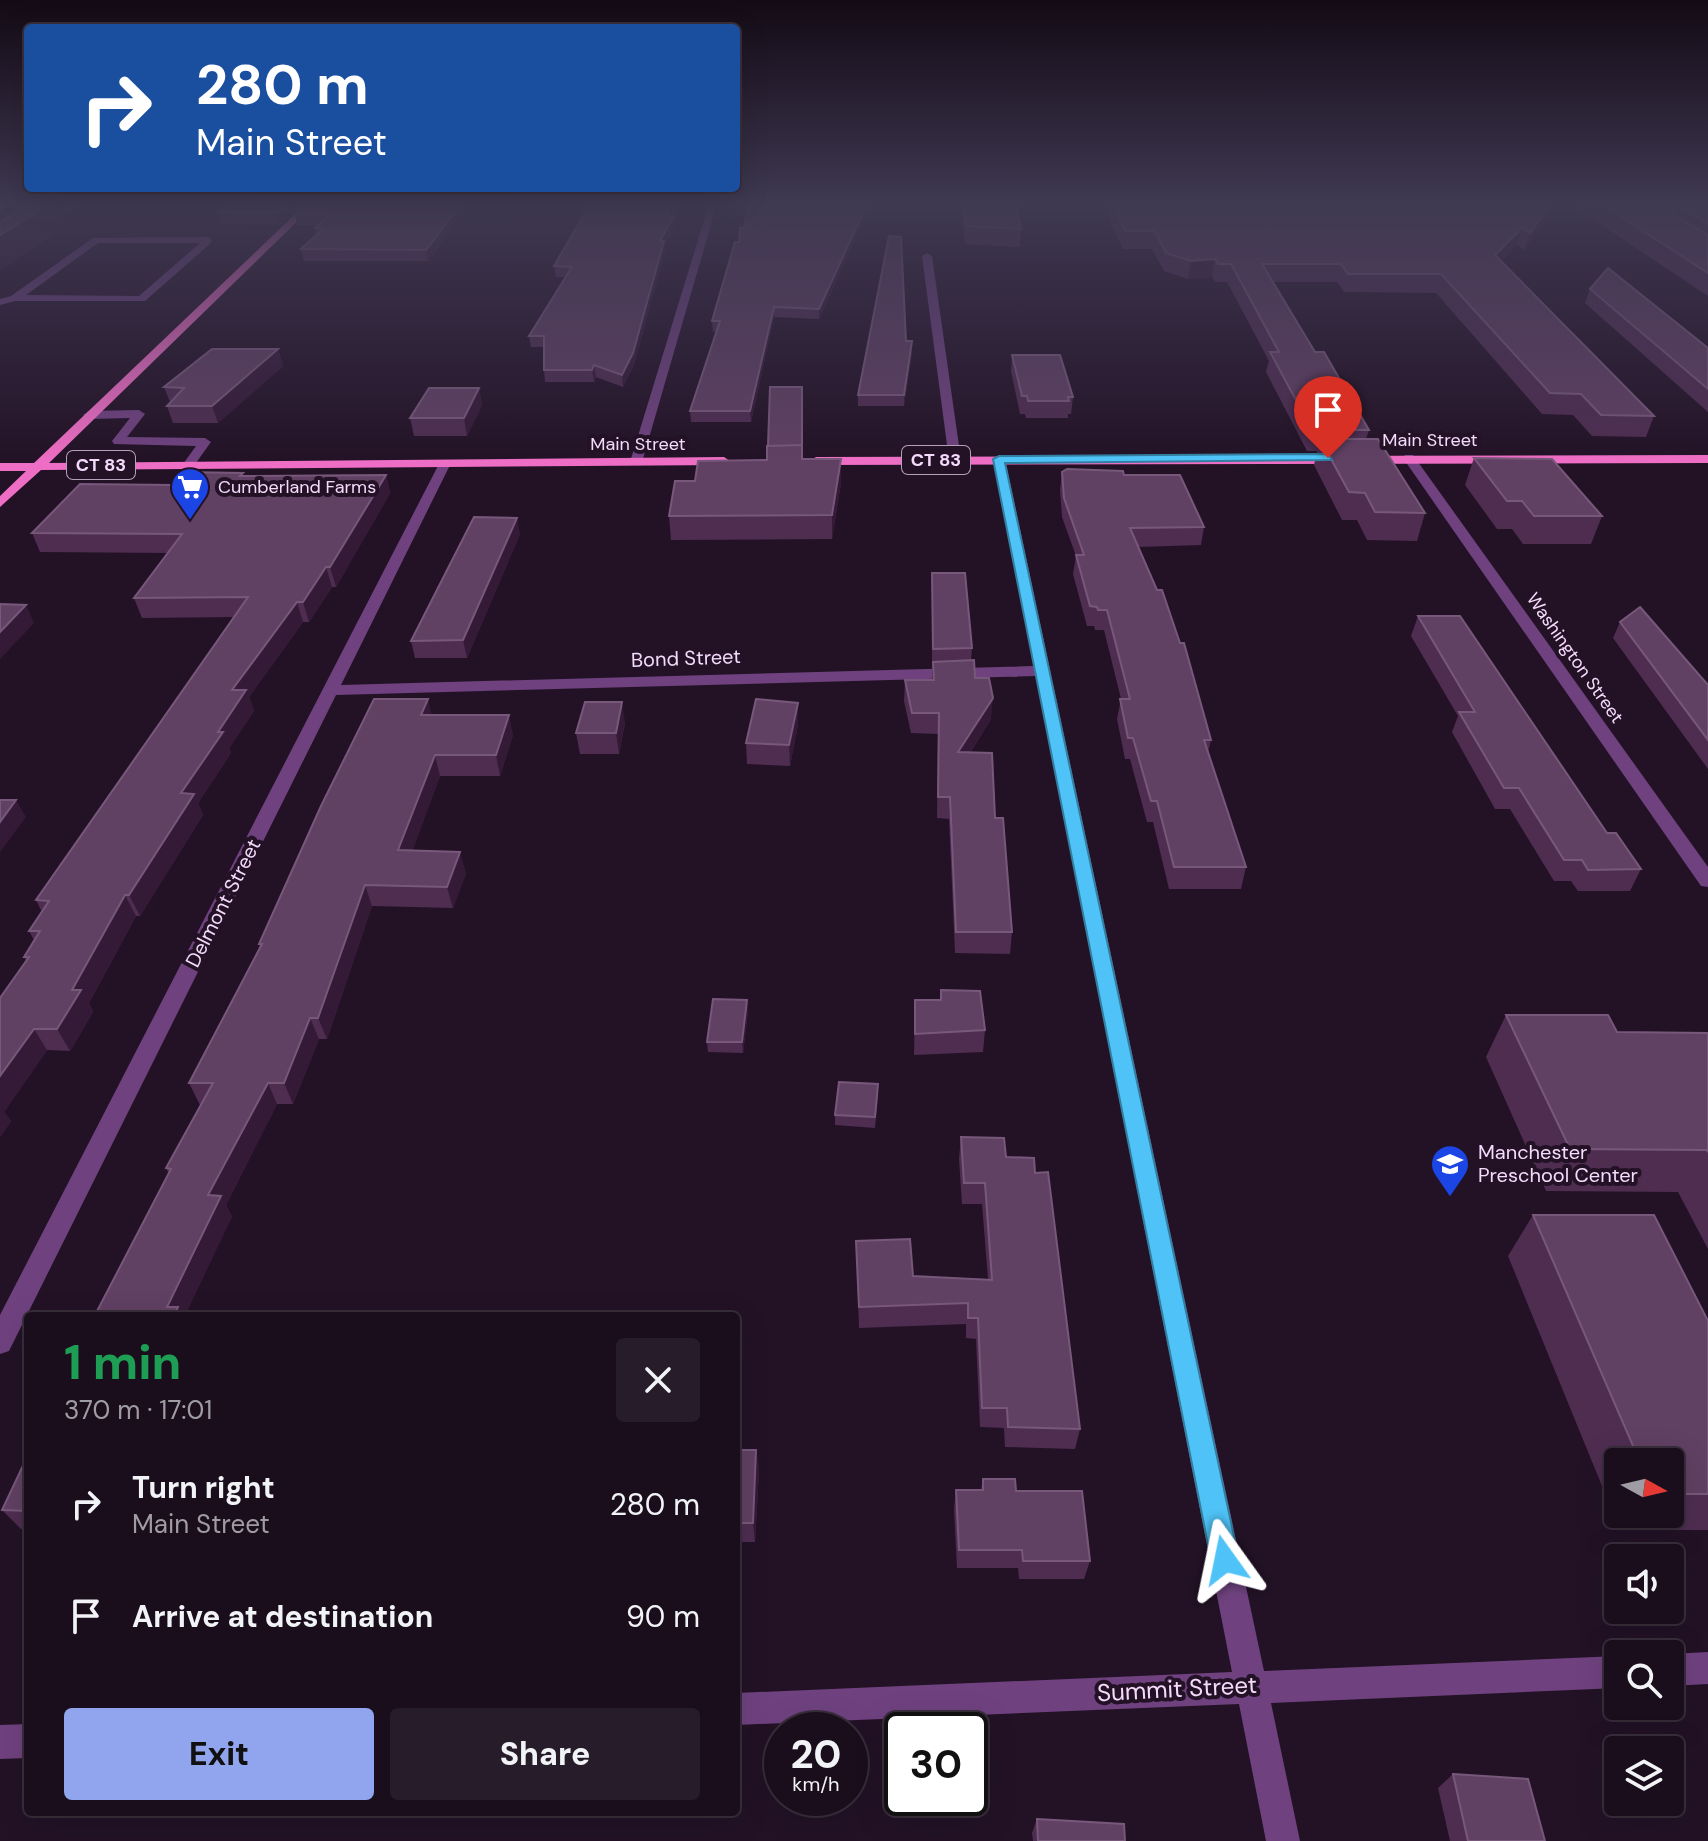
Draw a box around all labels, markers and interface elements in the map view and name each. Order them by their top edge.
text: 280 m [196,48,369,121]
icon: right [64,56,168,160]
text: Main Street [196,119,387,166]
pin [1294,376,1362,458]
icon: arrive [1306,388,1350,432]
street label: Main Street [1382,428,1478,452]
street label: Main Street [590,432,686,456]
road number: CT 83 [902,446,970,474]
road number: CT 83 [67,451,135,479]
supermarket icon: Cumberland Farms [169,466,211,521]
place label: Cumberland Farms [218,475,376,499]
street label: Washington Street [1521,588,1629,728]
street label: Bond Street [631,643,742,673]
street label: Delmont Street [180,834,267,972]
place label: Manchester Preschool Center [1478,1139,1638,1188]
school or university icon: Manchester Preschool Center [1429,1143,1471,1198]
text: 1 min [64,1331,181,1394]
button: close [616,1338,700,1422]
text: 370 m · 17:01 [64,1393,212,1427]
north arrow [1604,1448,1684,1528]
map controls [1604,1448,1684,1816]
text: Turn right [132,1468,275,1507]
icon: right [64,1482,108,1526]
text: 280 m [610,1485,700,1524]
text: Main Street [132,1507,270,1541]
position arrow [1183,1518,1267,1602]
button: sound [1604,1544,1684,1624]
icon: arrive [64,1594,108,1638]
text: Arrive at destination [132,1597,433,1636]
text: 90 m [626,1597,700,1636]
button: search [1604,1640,1684,1720]
street label: Summit Street [1096,1669,1258,1708]
button: Exit [64,1708,374,1800]
button: Share [390,1708,700,1800]
speed limit sign: 30 [884,1712,988,1816]
text: 20 [790,1728,842,1780]
button: layers [1604,1736,1684,1816]
text: km/h [792,1771,840,1797]

